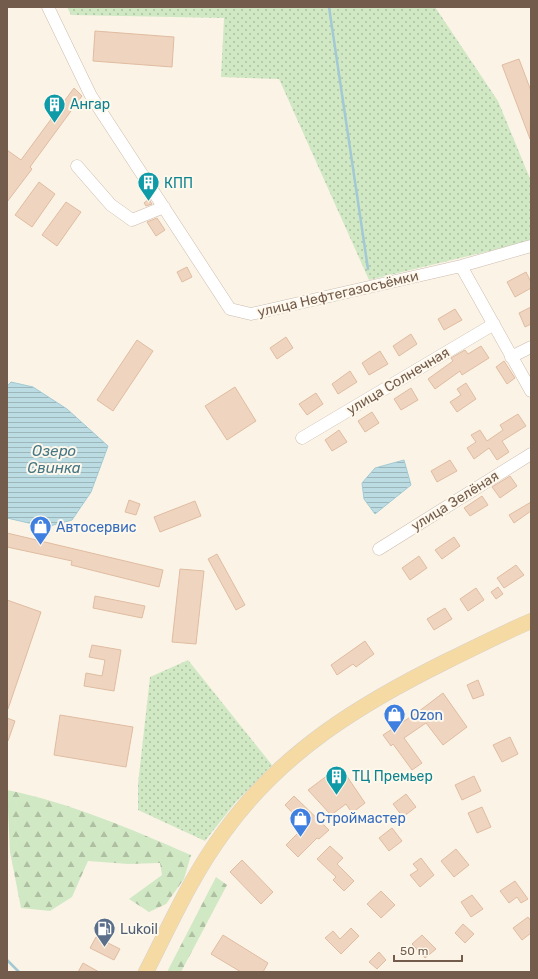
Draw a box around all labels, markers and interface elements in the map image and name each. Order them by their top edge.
building icon: Ангар [41,91,67,124]
place label: Ангар [70,96,110,113]
building icon: КПП [136,170,162,203]
place label: КПП [164,175,193,192]
street label: улица Нефтегазосъёмки [256,267,420,321]
street label: улица Солнечная [343,344,453,418]
water label: Озеро Свинка [27,442,81,477]
street label: улица Зелёная [408,467,502,535]
shop icon: Автосервис [28,514,54,547]
place label: Автосервис [56,519,137,536]
shop icon: Ozon [381,702,407,735]
place label: Ozon [410,707,443,724]
building icon: ТЦ Премьер [324,763,350,796]
place label: ТЦ Премьер [352,768,433,785]
shop icon: Строймастер [287,805,313,838]
place label: Строймастер [316,810,406,827]
fuel station icon: Lukoil [92,916,118,949]
place label: Lukoil [120,921,158,938]
scale bar [394,937,462,963]
text: 50 m [400,944,428,958]

